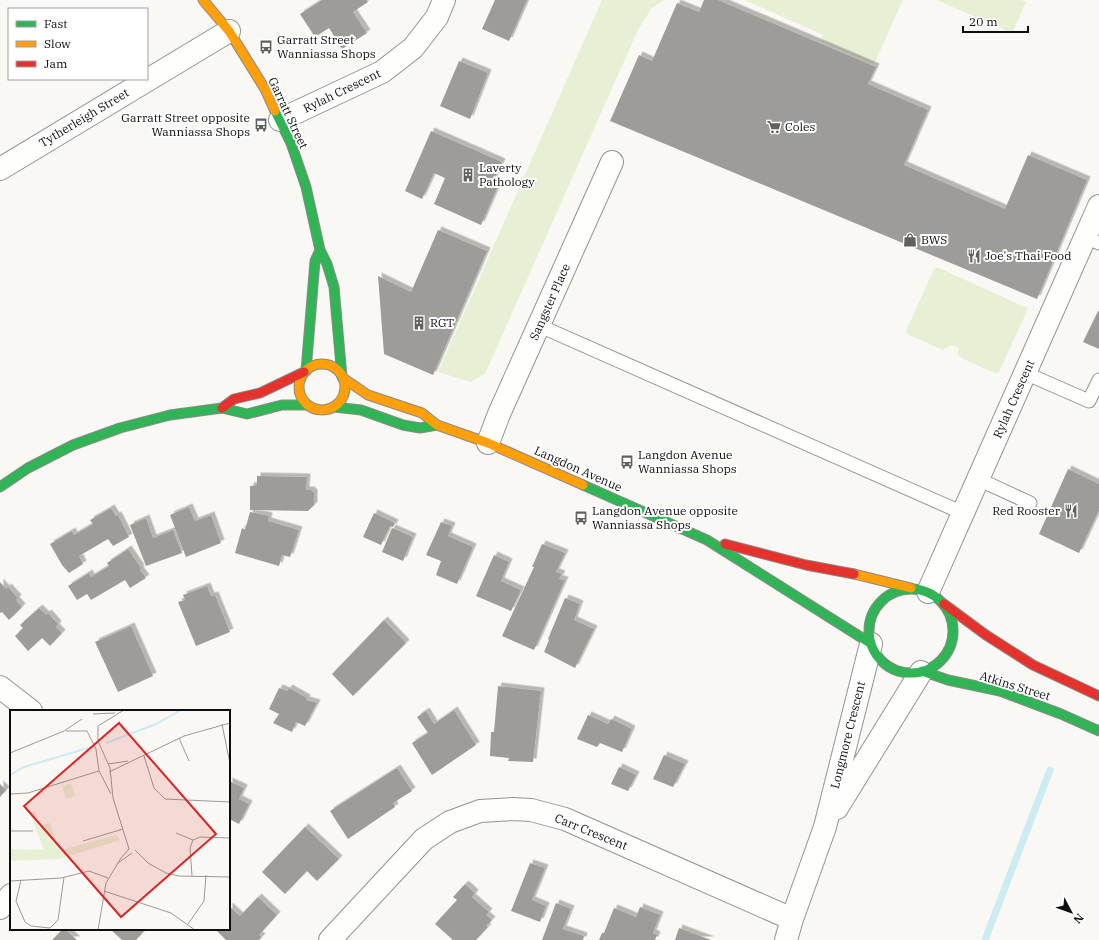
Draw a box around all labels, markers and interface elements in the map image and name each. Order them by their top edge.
legend [8,8,148,80]
scale bar [963,8,1028,34]
text: 20 m [969,14,998,29]
text: Fast [44,16,68,31]
place label: Garratt Street Wanniassa Shops [277,32,376,61]
text: Slow [44,36,71,51]
bus stop icon: Garratt Street Wanniassa Shops [258,39,274,55]
text: Jam [44,56,68,71]
street label: Rylah Crescent [301,65,383,116]
street label: Garratt Street [265,75,312,151]
street label: Tytherleigh Street [36,85,131,150]
place label: Garratt Street opposite Wanniassa Shops [121,110,250,139]
bus stop icon: Garratt Street opposite Wanniassa Shops [253,117,269,133]
supermarket icon: Coles [766,119,782,135]
place label: Coles [785,119,815,134]
place label: Laverty Pathology [479,160,535,189]
building icon: Laverty Pathology [460,167,476,183]
shop icon: BWS [902,232,918,248]
place label: BWS [921,232,947,247]
restaurant icon: Joe's Thai Food [966,248,982,264]
place label: Joe's Thai Food [985,248,1072,263]
street label: Sangster Place [526,261,573,343]
building icon: RGT [411,315,427,331]
place label: RGT [430,315,454,330]
street label: Rylah Crescent [990,357,1038,440]
street label: Langdon Avenue [532,442,624,495]
place label: Langdon Avenue Wanniassa Shops [638,447,737,476]
bus stop icon: Langdon Avenue Wanniassa Shops [619,454,635,470]
place label: Langdon Avenue opposite Wanniassa Shops [592,503,738,532]
place label: Red Rooster [992,503,1061,518]
restaurant icon: Red Rooster [1063,503,1079,519]
bus stop icon: Langdon Avenue opposite Wanniassa Shops [573,510,589,526]
street label: Atkins Street [978,668,1052,703]
street label: Longmore Crescent [827,679,868,790]
inset map [10,710,230,930]
street label: Carr Crescent [553,810,630,853]
north arrow [1051,892,1091,932]
text: N [1070,911,1087,927]

